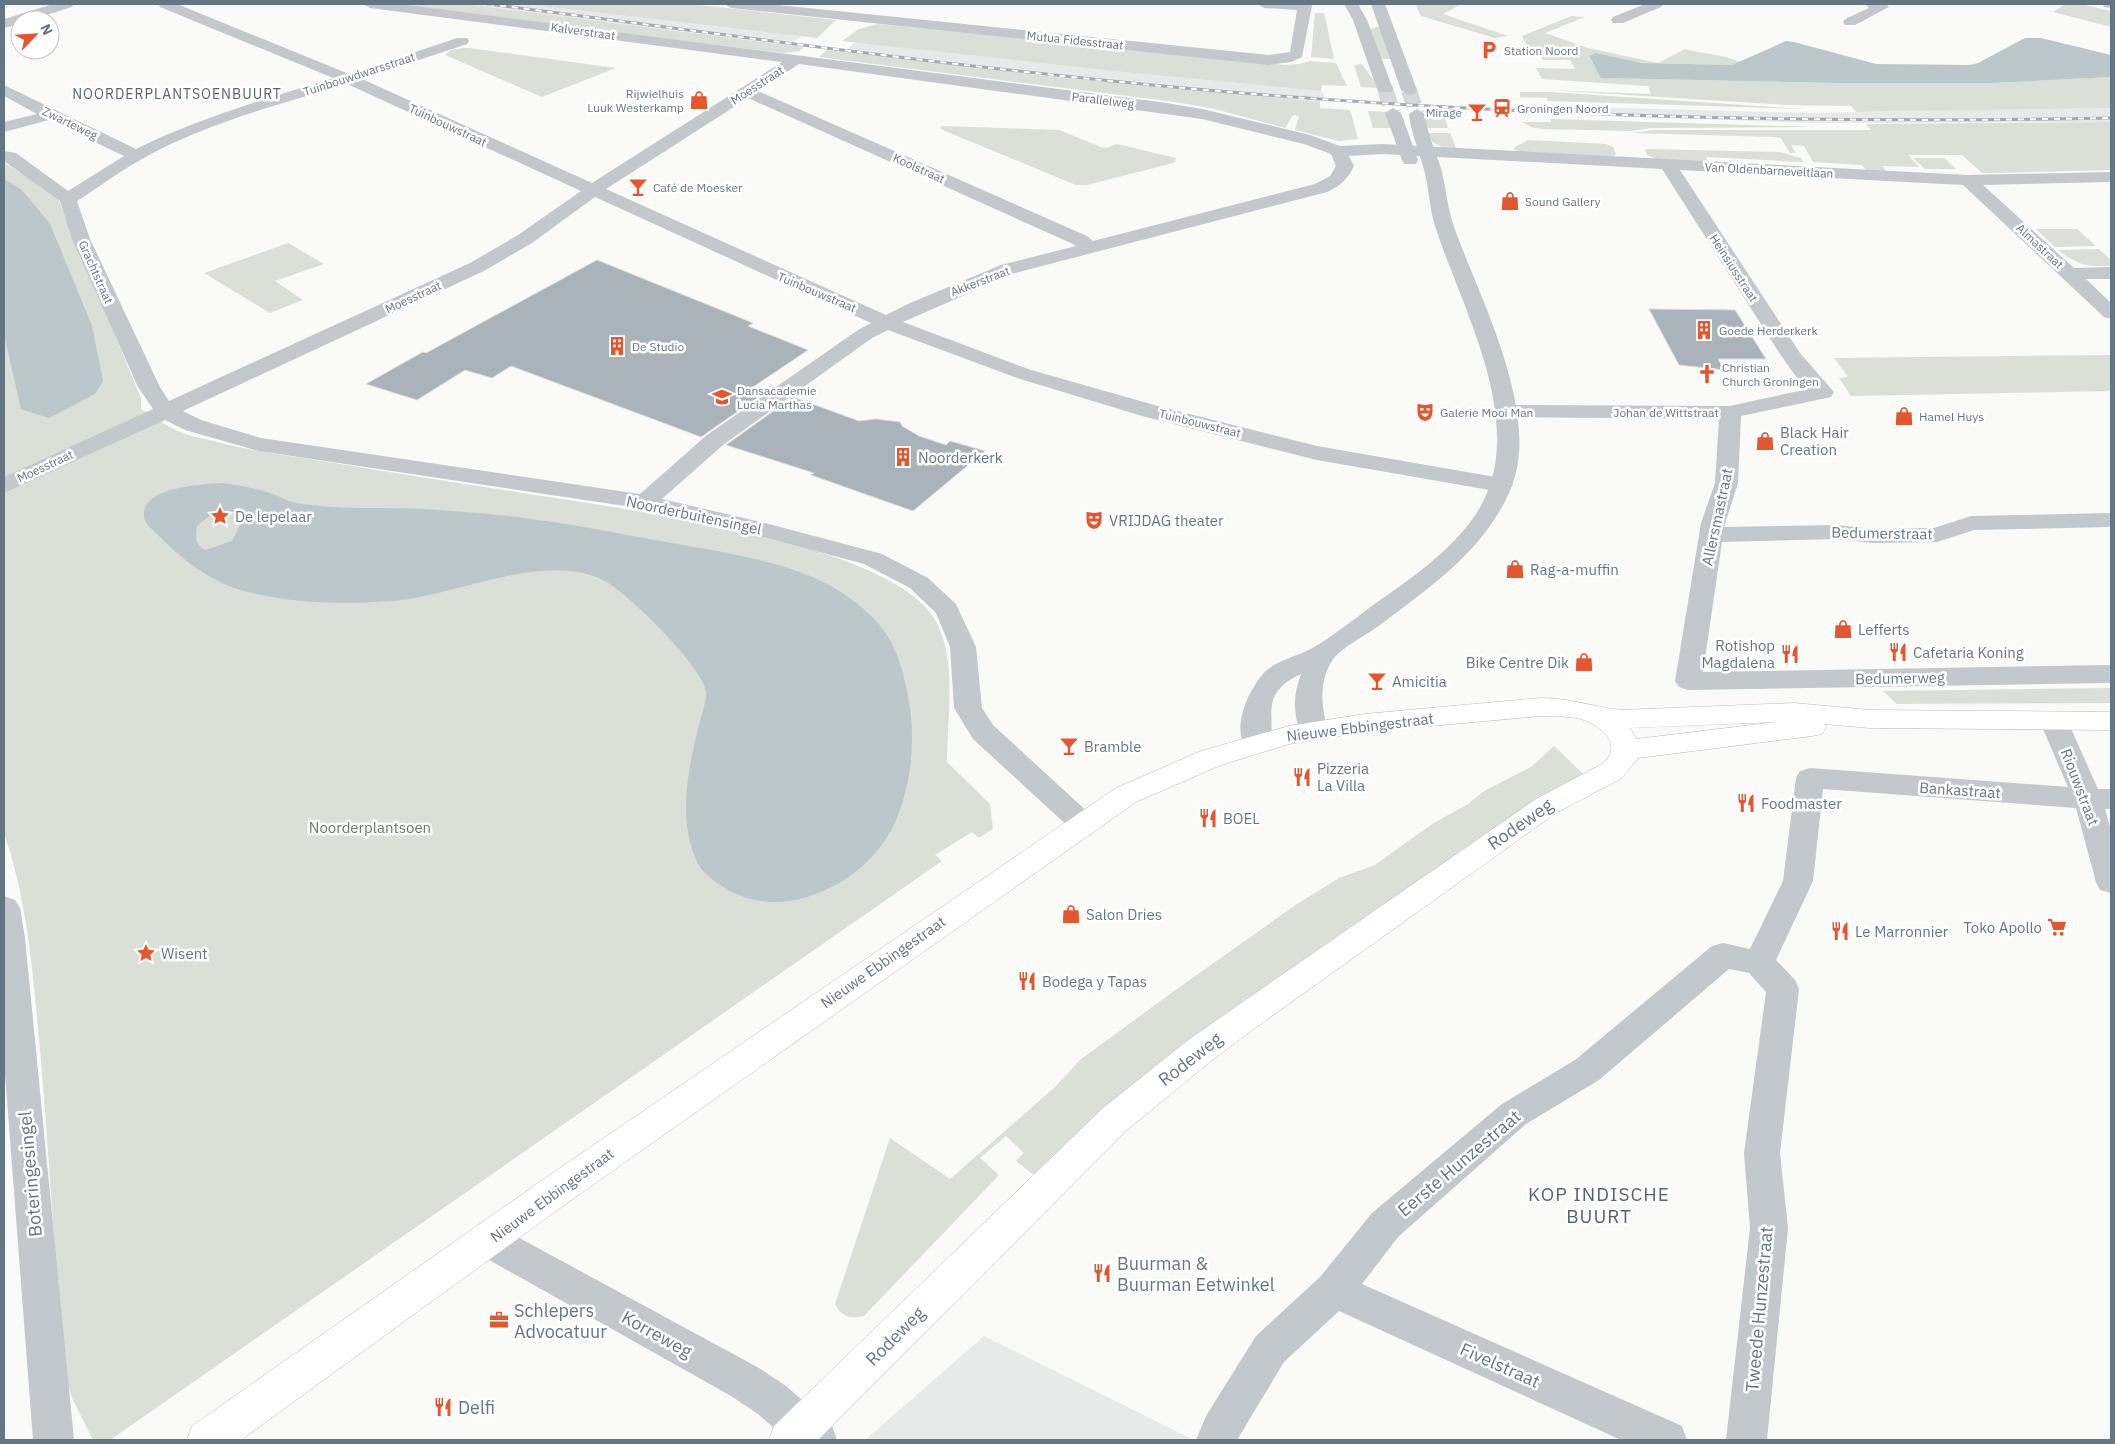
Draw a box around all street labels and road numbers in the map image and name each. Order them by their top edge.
street label: Kalverstraat [550,19,616,43]
street label: Mutua Fidesstraat [1026,27,1124,53]
street label: Tuinbouwdwarsstraat [301,49,417,99]
street label: Moesstraat [728,62,786,108]
street label: Parallelweg [1071,89,1136,111]
street label: Tuinbouwstraat [407,100,489,150]
street label: Zwarteweg [40,103,101,143]
street label: Koolstraat [891,150,947,186]
street label: Van Oldenbarneveltlaan [1704,159,1834,181]
street label: Almastraat [2013,220,2067,272]
street label: Heinsiusstraat [1707,231,1761,305]
street label: Grachtstraat [75,238,117,306]
street label: Akkerstraat [948,263,1012,299]
street label: Tuinbouwstraat [775,269,859,315]
street label: Moesstraat [383,277,443,317]
street label: Johan de Wittstraat [1613,405,1719,420]
street label: Tuinbouwstraat [1157,406,1243,440]
street label: Moesstraat [15,446,75,486]
street label: Allersmastraat [1697,467,1737,567]
street label: Noorderbuitensingel [625,491,763,539]
street label: Bedumerstraat [1831,523,1933,543]
street label: Bedumerweg [1855,668,1945,688]
street label: Nieuwe Ebbingestraat [1285,709,1435,745]
street label: Riouwstraat [2057,746,2103,828]
street label: Bankastraat [1919,778,2001,802]
street label: Rodeweg [1483,793,1558,855]
street label: Nieuwe Ebbingestraat [817,912,949,1012]
street label: Rodeweg [1153,1027,1227,1091]
street label: Eerste Hunzestraat [1393,1105,1525,1221]
street label: Boteringesingel [13,1110,47,1238]
street label: Nieuwe Ebbingestraat [487,1144,617,1246]
street label: Tweede Hunzestraat [1740,1225,1778,1393]
street label: Rodeweg [860,1301,930,1371]
street label: Korreweg [618,1305,697,1363]
street label: Fivelstraat [1456,1337,1544,1393]

